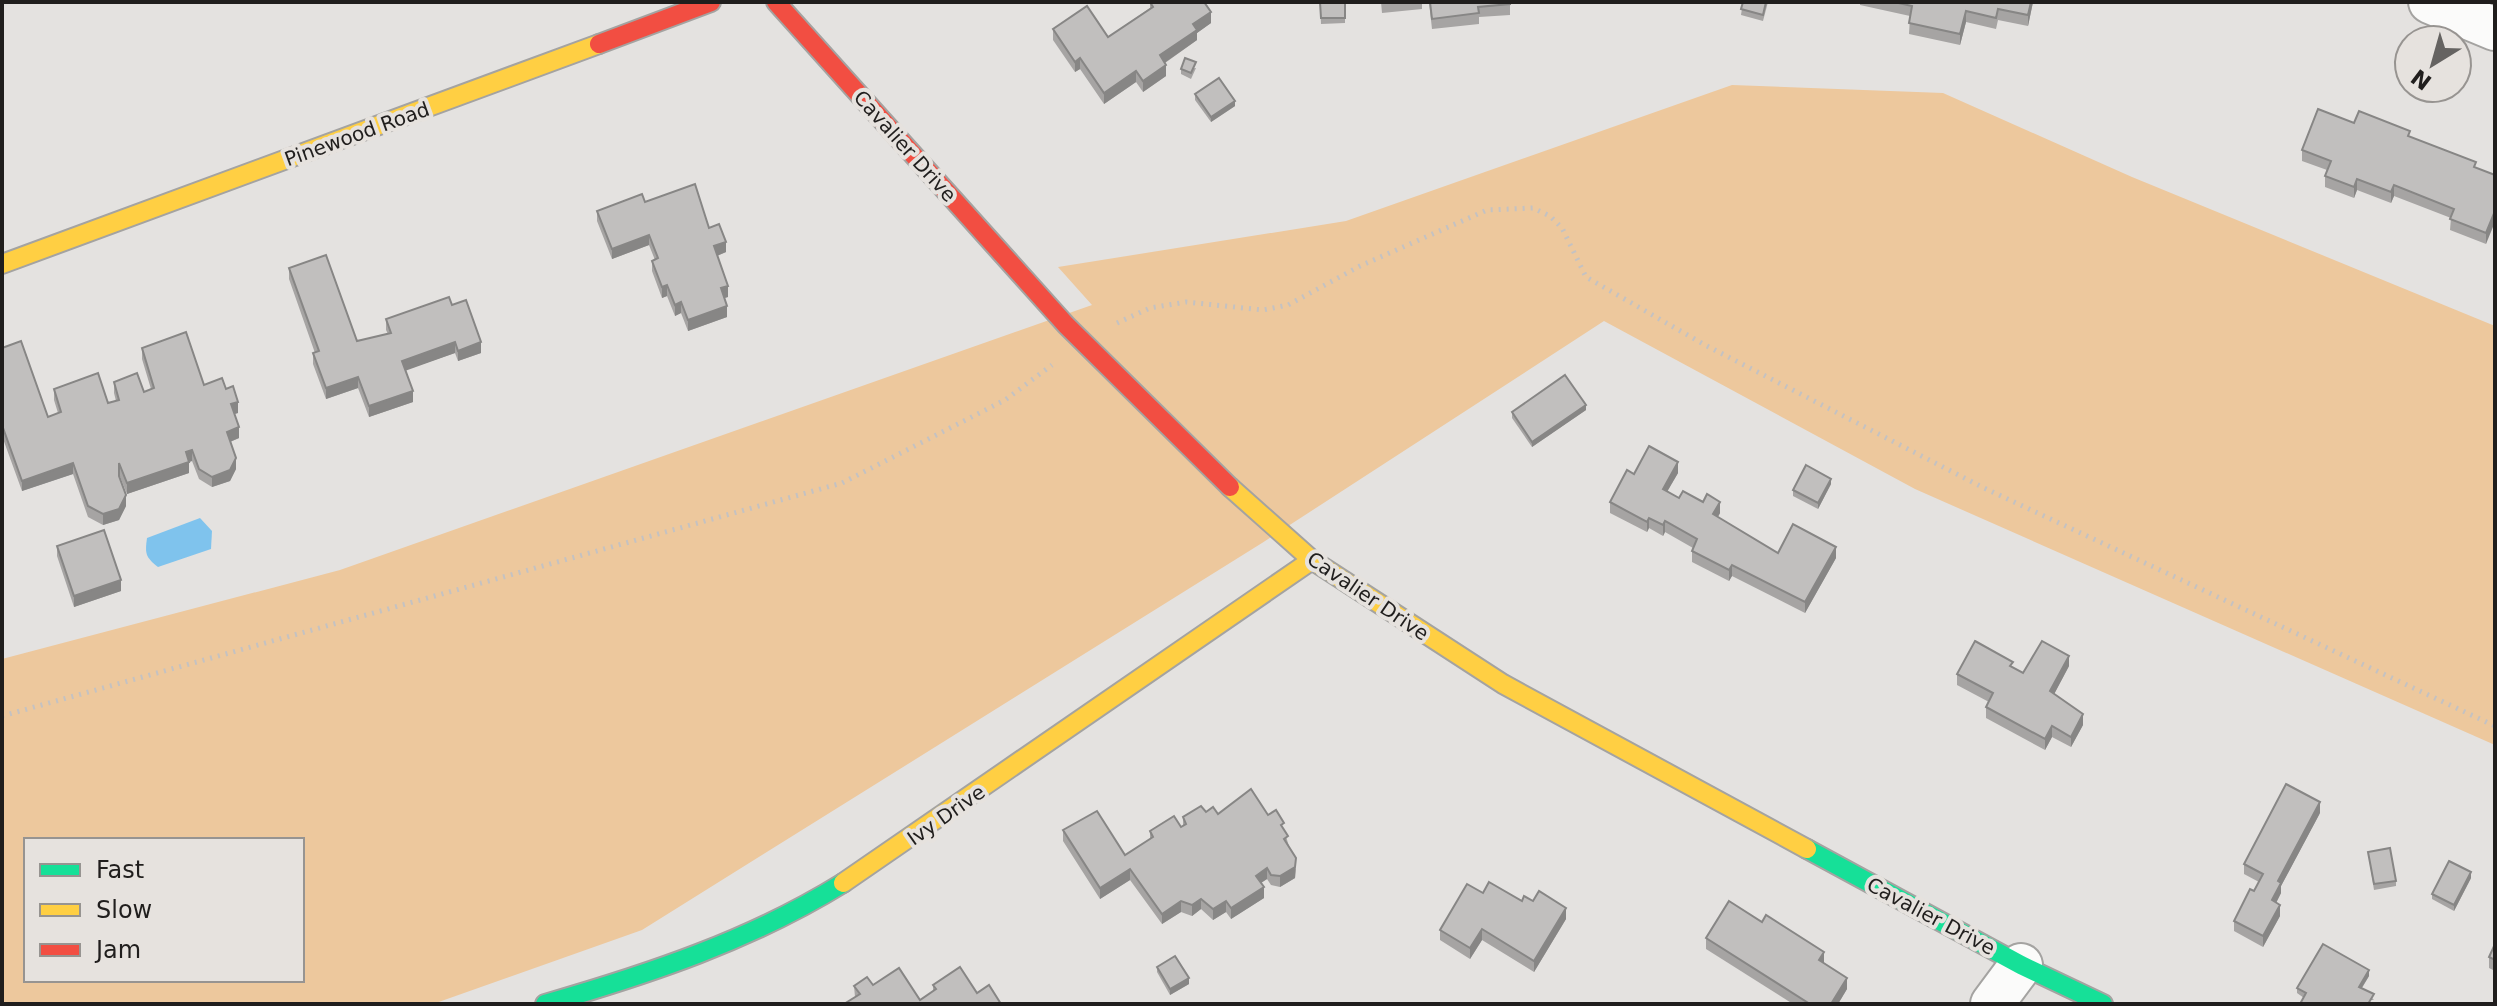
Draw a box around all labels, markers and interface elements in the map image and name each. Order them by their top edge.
north arrow [2393,24,2473,104]
text: N [2406,64,2436,95]
street label: Cavalier Drive [849,85,961,207]
street label: Pinewood Road [281,97,433,171]
street label: Cavalier Drive [1303,546,1433,646]
street label: Ivy Drive [903,780,989,850]
legend [24,838,304,982]
text: Fast [96,856,144,884]
street label: Cavalier Drive [1863,872,1999,960]
text: Slow [96,896,152,924]
text: Jam [94,936,141,964]

